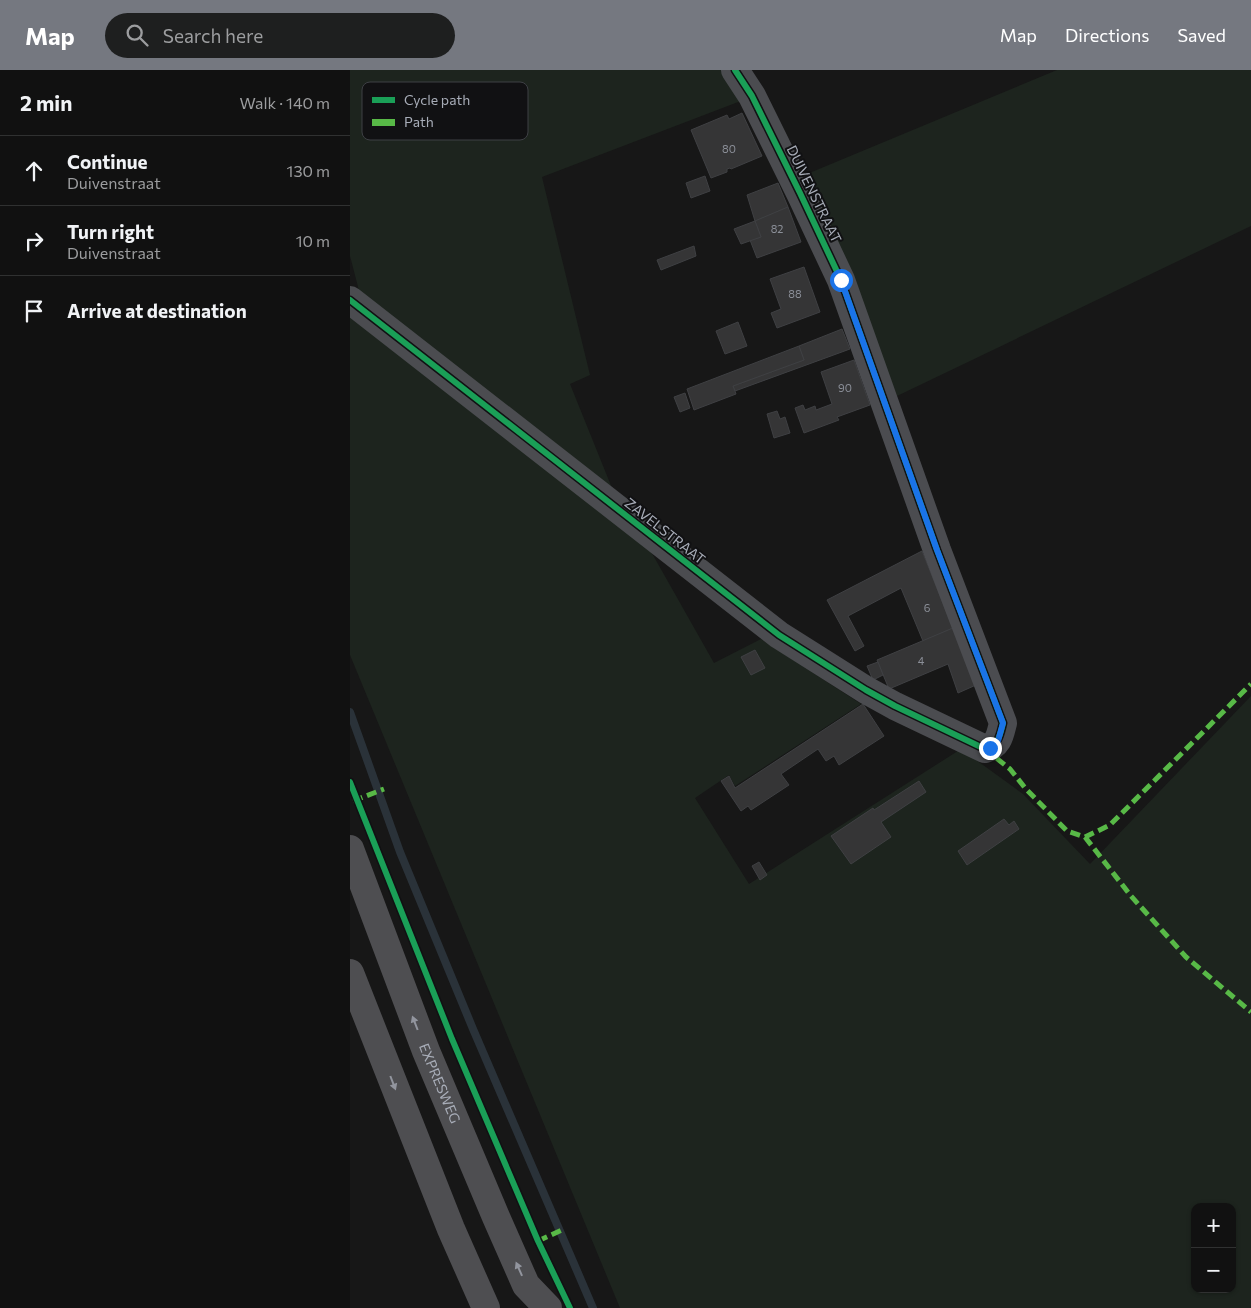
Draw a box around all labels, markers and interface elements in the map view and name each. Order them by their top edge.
search box [105,13,455,58]
text: Map [25,21,75,50]
icon: search [123,21,151,49]
text: Search here [163,24,263,47]
text: Map [1000,24,1037,46]
text: Directions [1065,24,1149,46]
text: Saved [1177,24,1226,46]
legend [362,82,528,140]
text: 2 min [20,90,72,115]
text: Cycle path [404,91,470,108]
text: Walk · 140 m [240,93,330,112]
text: Path [404,113,434,130]
house number: 80 [722,142,736,155]
street label: DUIVENSTRAAT [783,142,845,245]
text: Continue [67,150,147,173]
icon: ahead [20,157,48,185]
text: 130 m [287,161,330,180]
text: Duivenstraat [67,173,161,192]
text: Turn right [67,220,154,243]
house number: 82 [771,222,783,235]
icon: right [20,227,48,255]
text: 10 m [296,231,330,250]
text: Duivenstraat [67,243,161,262]
route start [830,269,853,292]
house number: 88 [788,287,802,300]
icon: arrive [20,297,48,325]
text: Arrive at destination [67,299,247,322]
house number: 90 [838,381,852,394]
street label: ZAVELSTRAAT [622,494,709,567]
house number: 6 [924,601,931,614]
house number: 4 [918,654,925,667]
route end [979,737,1002,760]
one-way arrow [411,1015,419,1030]
street label: EXPRESWEG [416,1041,464,1126]
one-way arrow [390,1076,398,1090]
map controls [1191,1203,1236,1293]
button: + [1191,1203,1236,1248]
button: − [1191,1248,1236,1293]
one-way arrow [515,1262,523,1276]

